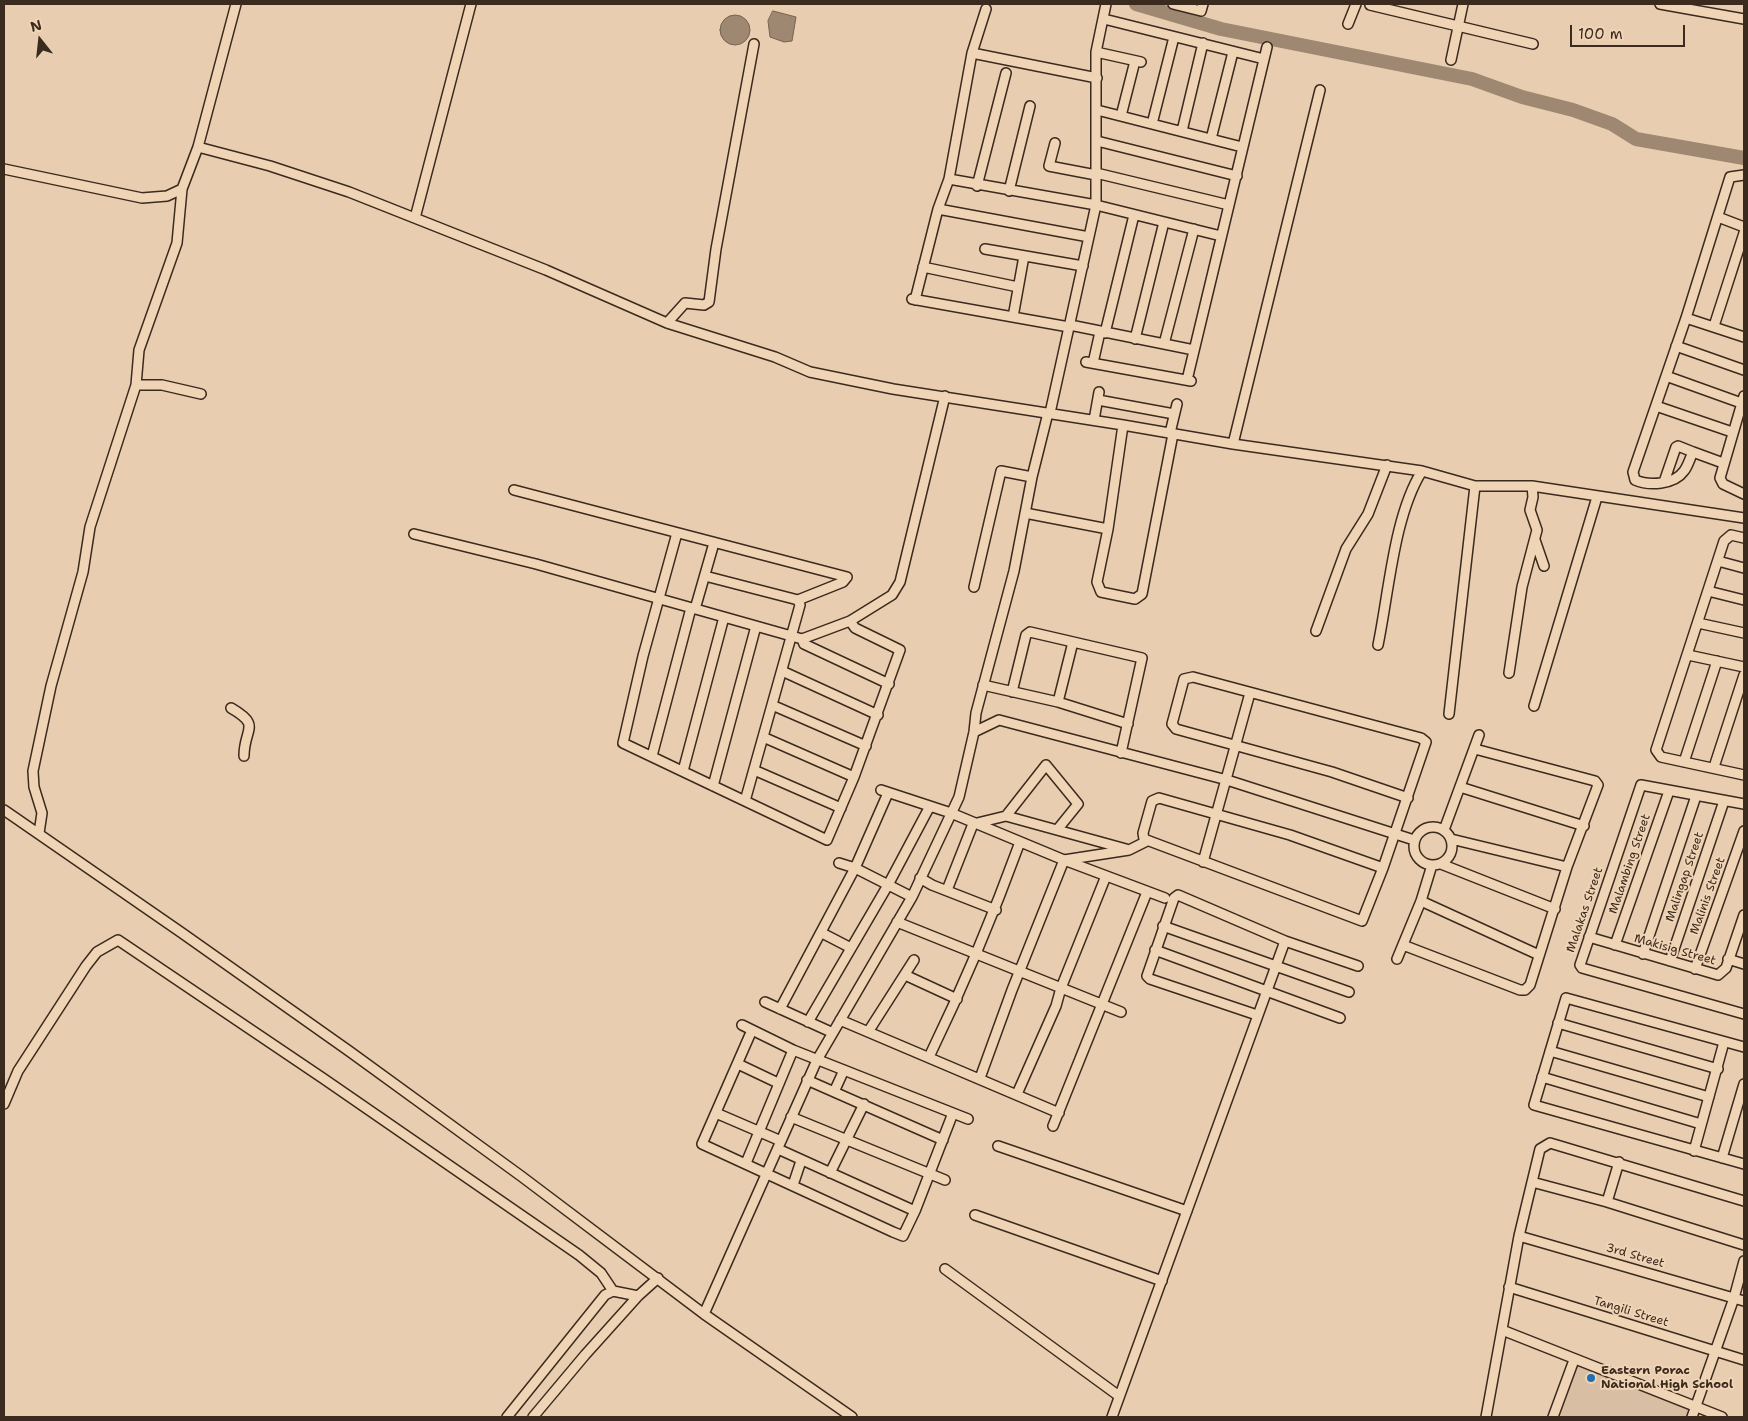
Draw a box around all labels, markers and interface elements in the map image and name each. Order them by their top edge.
north arrow [15,15,65,65]
text: N [28,15,44,36]
scale bar [1573,15,1688,47]
text: 100 m [1578,24,1623,44]
street label: Malambing Street [1606,812,1654,916]
street label: Malingap Street [1663,830,1707,924]
street label: Malinis Street [1687,855,1729,937]
street label: Malakas Street [1564,865,1606,955]
street label: Makisig Street [1632,931,1718,969]
street label: 3rd Street [1604,1241,1666,1271]
street label: Tangili Street [1592,1294,1670,1330]
place label: Eastern Porac National High School [1601,1364,1733,1392]
marker: Eastern Porac National High School [1585,1372,1597,1384]

